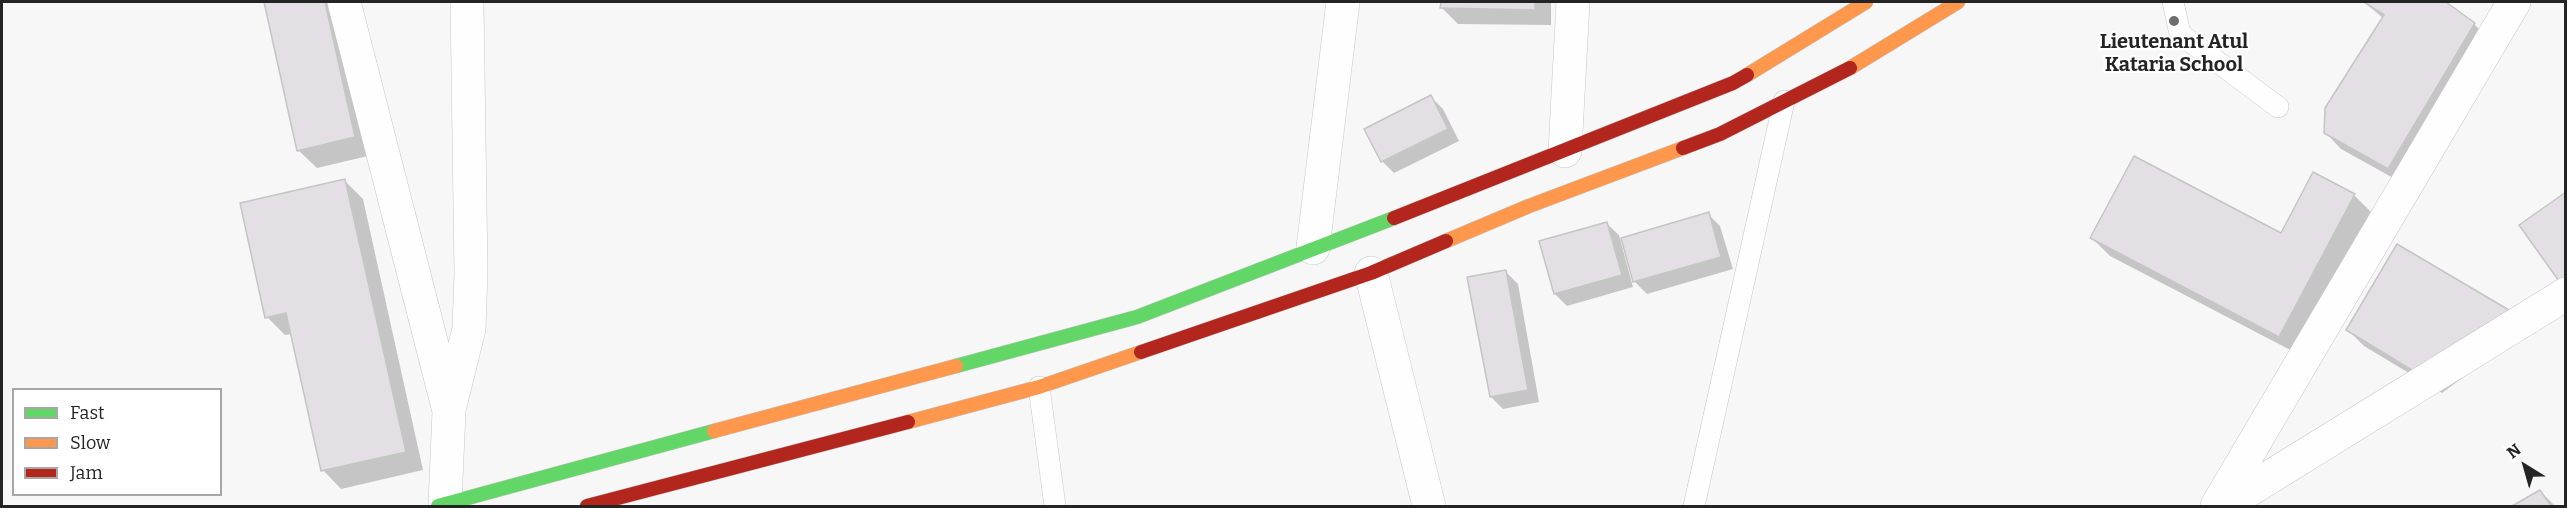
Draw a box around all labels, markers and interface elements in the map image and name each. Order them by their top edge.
marker: Lieutenant Atul Kataria School [2167,14,2181,28]
place label: Lieutenant Atul Kataria School [2100,30,2248,77]
legend [12,388,222,496]
text: Fast [70,402,105,424]
text: Slow [70,432,110,454]
north arrow [2495,436,2555,496]
text: N [2503,440,2525,463]
text: Jam [70,462,103,484]

